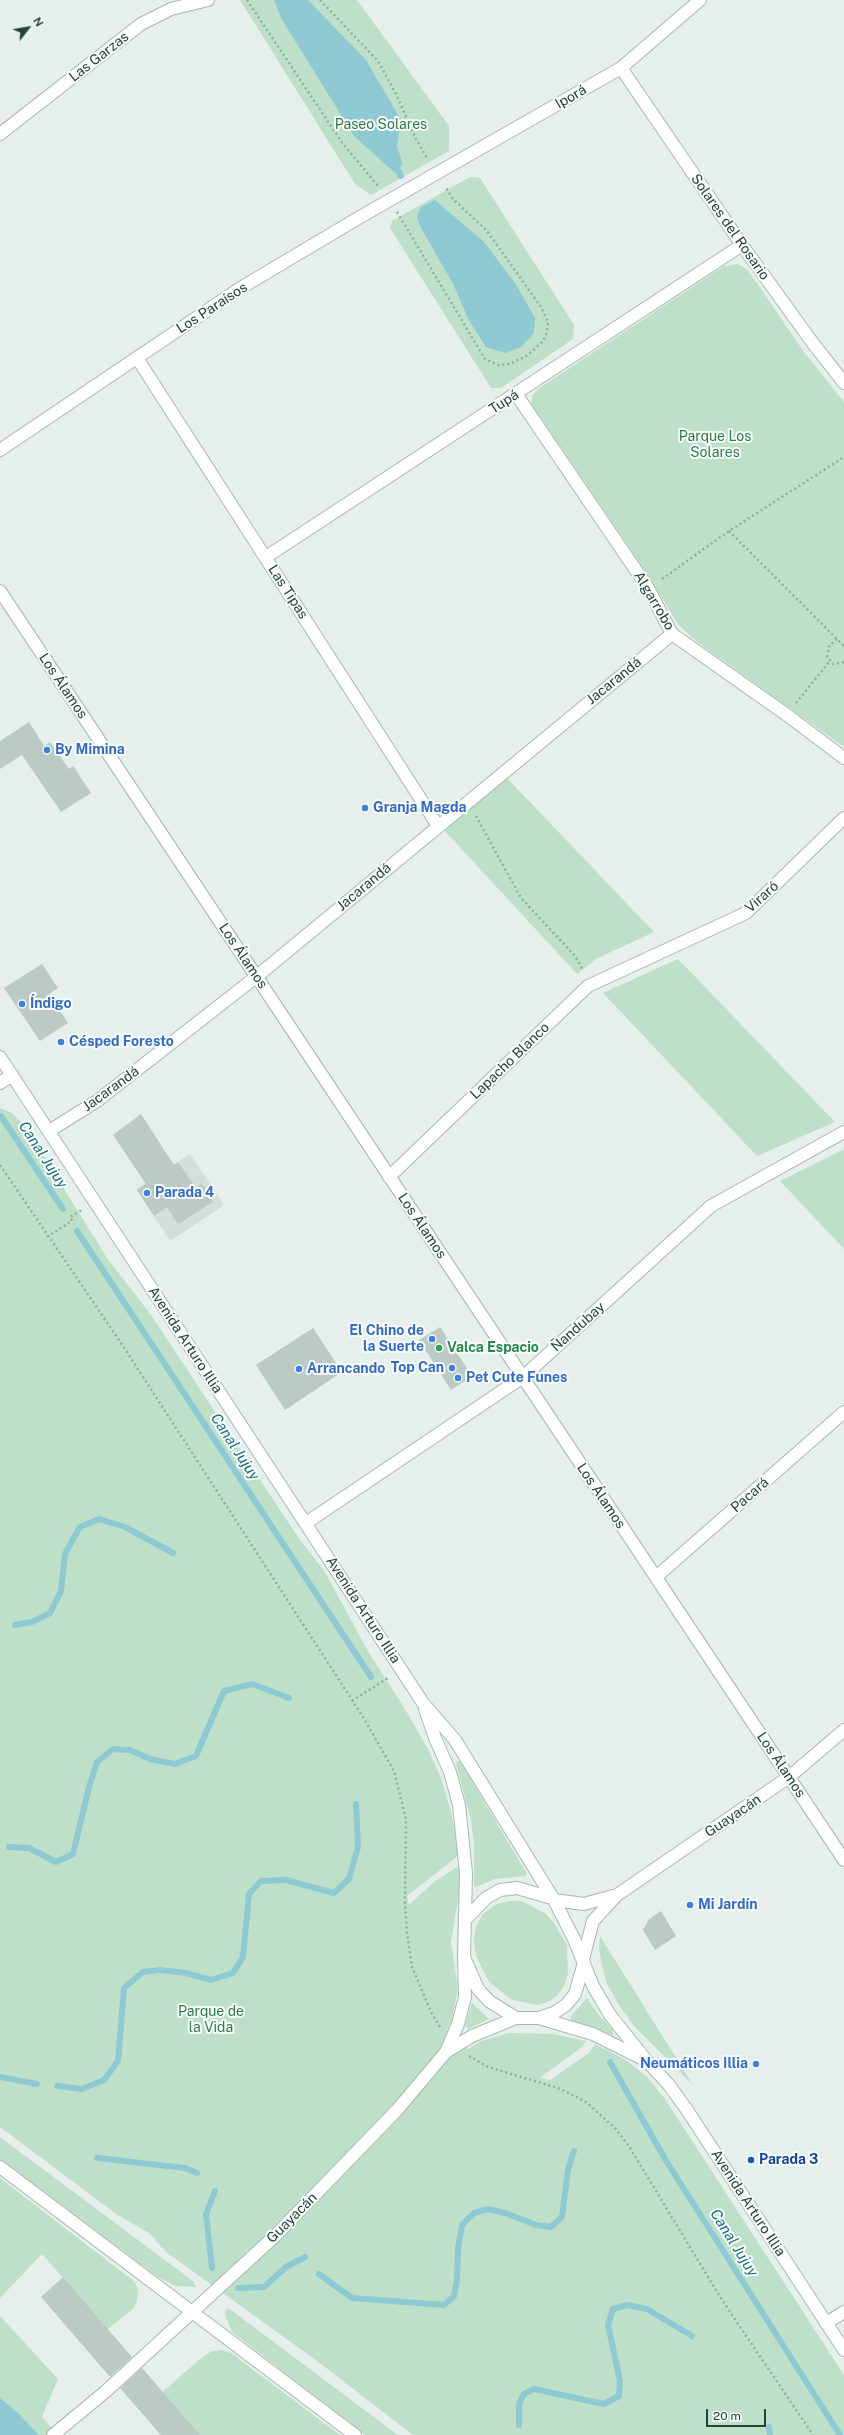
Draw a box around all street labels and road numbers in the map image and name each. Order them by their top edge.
street label: Las Garzas [66,28,132,86]
street label: Iporá [552,81,590,113]
street label: Solares del Rosario [687,171,773,283]
street label: Los Paraísos [173,279,251,337]
street label: Tupá [486,386,522,418]
street label: Las Tipas [264,562,312,622]
street label: Algarrobo [630,569,678,633]
street label: Los Álamos [35,650,91,722]
street label: Jacarandá [583,654,645,708]
street label: Jacarandá [333,859,395,915]
street label: Viraró [742,878,782,916]
street label: Los Álamos [215,920,271,992]
street label: Lapacho Blanco [467,1019,553,1103]
street label: Jacarandá [80,1063,142,1115]
street label: Los Álamos [394,1190,450,1262]
street label: Avenida Arturo Illia [144,1283,226,1397]
street label: Ñandubay [548,1299,608,1355]
street label: Los Álamos [573,1460,629,1532]
street label: Pacará [728,1474,772,1516]
street label: Avenida Arturo Illia [322,1553,404,1667]
street label: Los Álamos [753,1729,809,1801]
street label: Guayacán [702,1791,764,1841]
street label: Avenida Arturo Illia [707,2146,789,2260]
street label: Guayacán [263,2189,321,2247]

